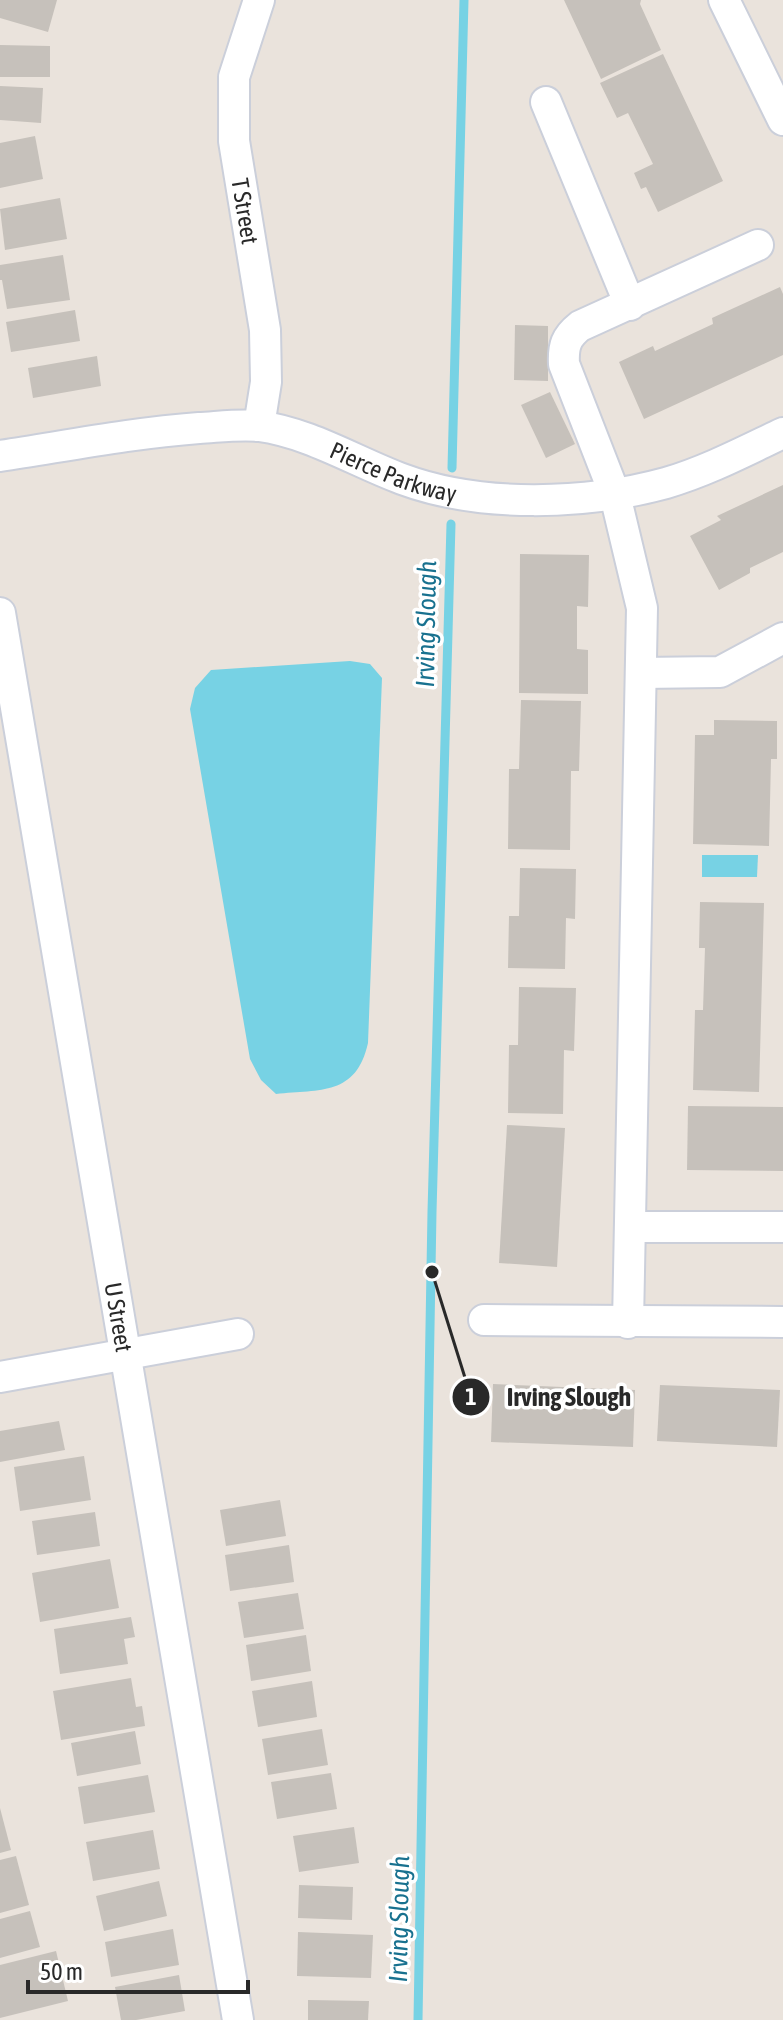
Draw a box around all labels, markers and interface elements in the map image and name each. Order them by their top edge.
street label: T Street [227,176,264,246]
street label: Pierce Parkway [326,436,459,507]
water label: Irving Slough [410,560,442,687]
street label: U Street [100,1280,138,1354]
callout: Irving Slough [451,1372,648,1422]
text: Irving Slough [507,1382,631,1412]
text: 1 [465,1383,477,1410]
water label: Irving Slough [383,1855,415,1982]
scale bar [28,1944,248,1994]
text: 50 m [40,1958,83,1985]

